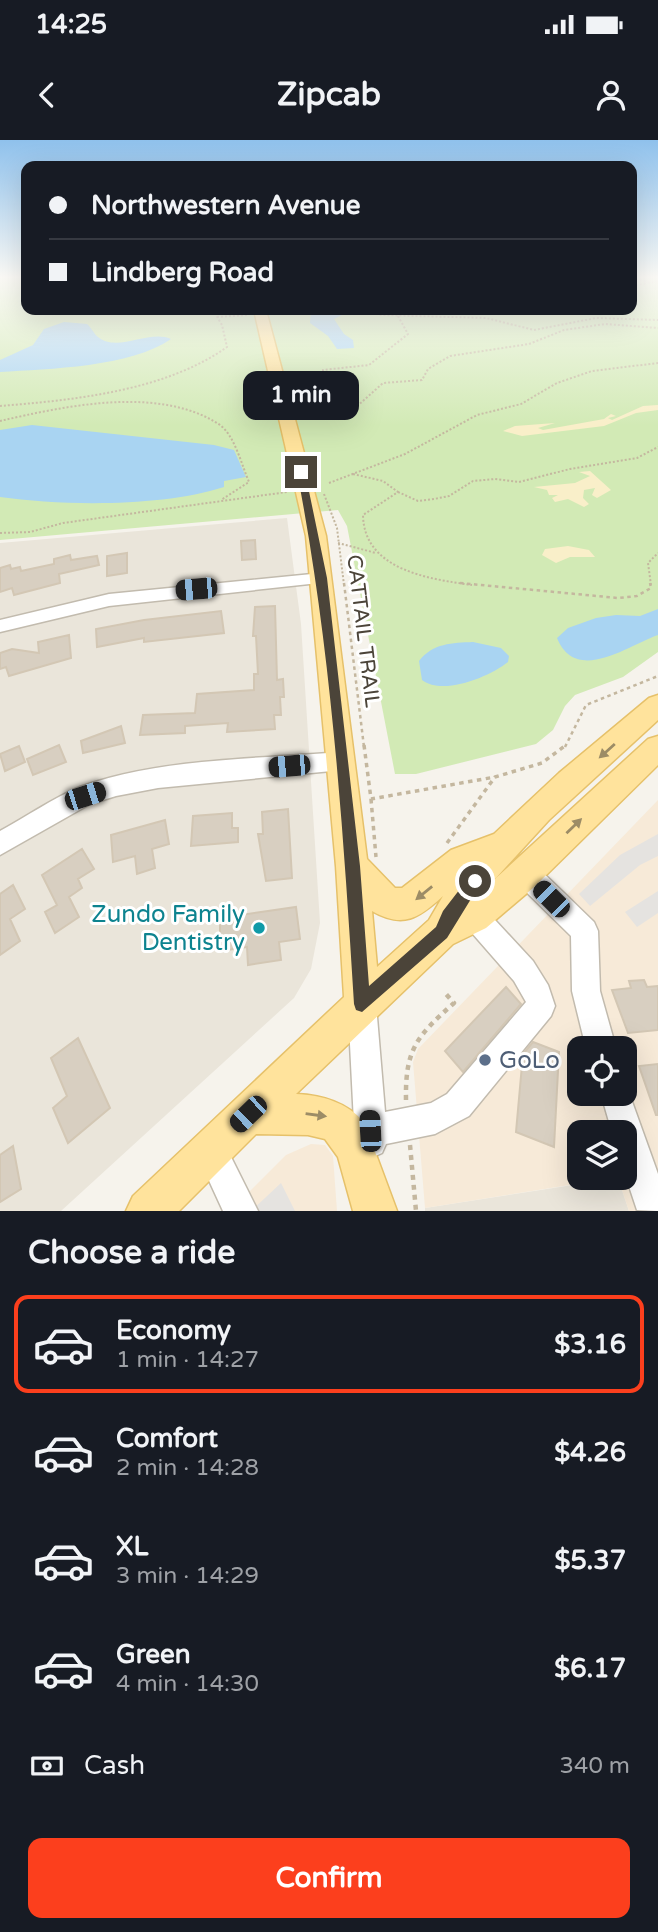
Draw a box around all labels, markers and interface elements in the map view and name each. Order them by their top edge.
text: 14:25 [35,9,107,40]
icon: back [28,76,66,114]
text: Zipcab [277,76,381,114]
icon: person [592,76,630,114]
text: Northwestern Avenue [91,190,360,221]
text: Lindberg Road [91,257,274,288]
callout: 1 min [243,370,359,420]
text: 1 min [270,381,332,409]
route end [285,456,317,488]
street label: CATTAIL TRAIL [341,553,385,709]
car [175,577,218,601]
one-way arrow [599,742,616,758]
car [268,754,311,778]
car [62,780,109,812]
one-way arrow [566,818,583,835]
route start [459,865,491,897]
car [529,877,574,921]
one-way arrow [415,885,432,900]
place label: Zundo Family Dentistry [91,900,245,957]
marker: Zundo Family Dentistry [251,920,267,936]
map controls [567,1036,637,1190]
button: locate [567,1036,637,1106]
place label: GoLo [499,1046,560,1075]
marker: GoLo [477,1052,493,1068]
car [226,1092,271,1136]
car [359,1109,382,1153]
one-way arrow [305,1110,327,1121]
button: layers [567,1120,637,1190]
text: Choose a ride [28,1234,235,1272]
icon: car [32,1313,95,1376]
text: Economy [116,1315,231,1346]
text: $3.16 [554,1329,626,1360]
text: 1 min · 14:27 [116,1346,259,1374]
icon: car [32,1421,95,1484]
text: Comfort [116,1423,218,1454]
text: $4.26 [554,1437,626,1468]
text: 2 min · 14:28 [116,1454,259,1482]
icon: car [32,1529,95,1592]
text: XL [116,1531,148,1562]
text: $5.37 [554,1545,626,1576]
text: 3 min · 14:29 [116,1562,259,1590]
icon: car [32,1637,95,1700]
text: Green [116,1639,191,1670]
text: $6.17 [554,1653,626,1684]
text: 4 min · 14:30 [116,1670,259,1698]
icon: cash [28,1747,66,1785]
text: Cash [84,1750,145,1781]
text: 340 m [560,1752,630,1780]
button: Confirm [28,1838,630,1918]

